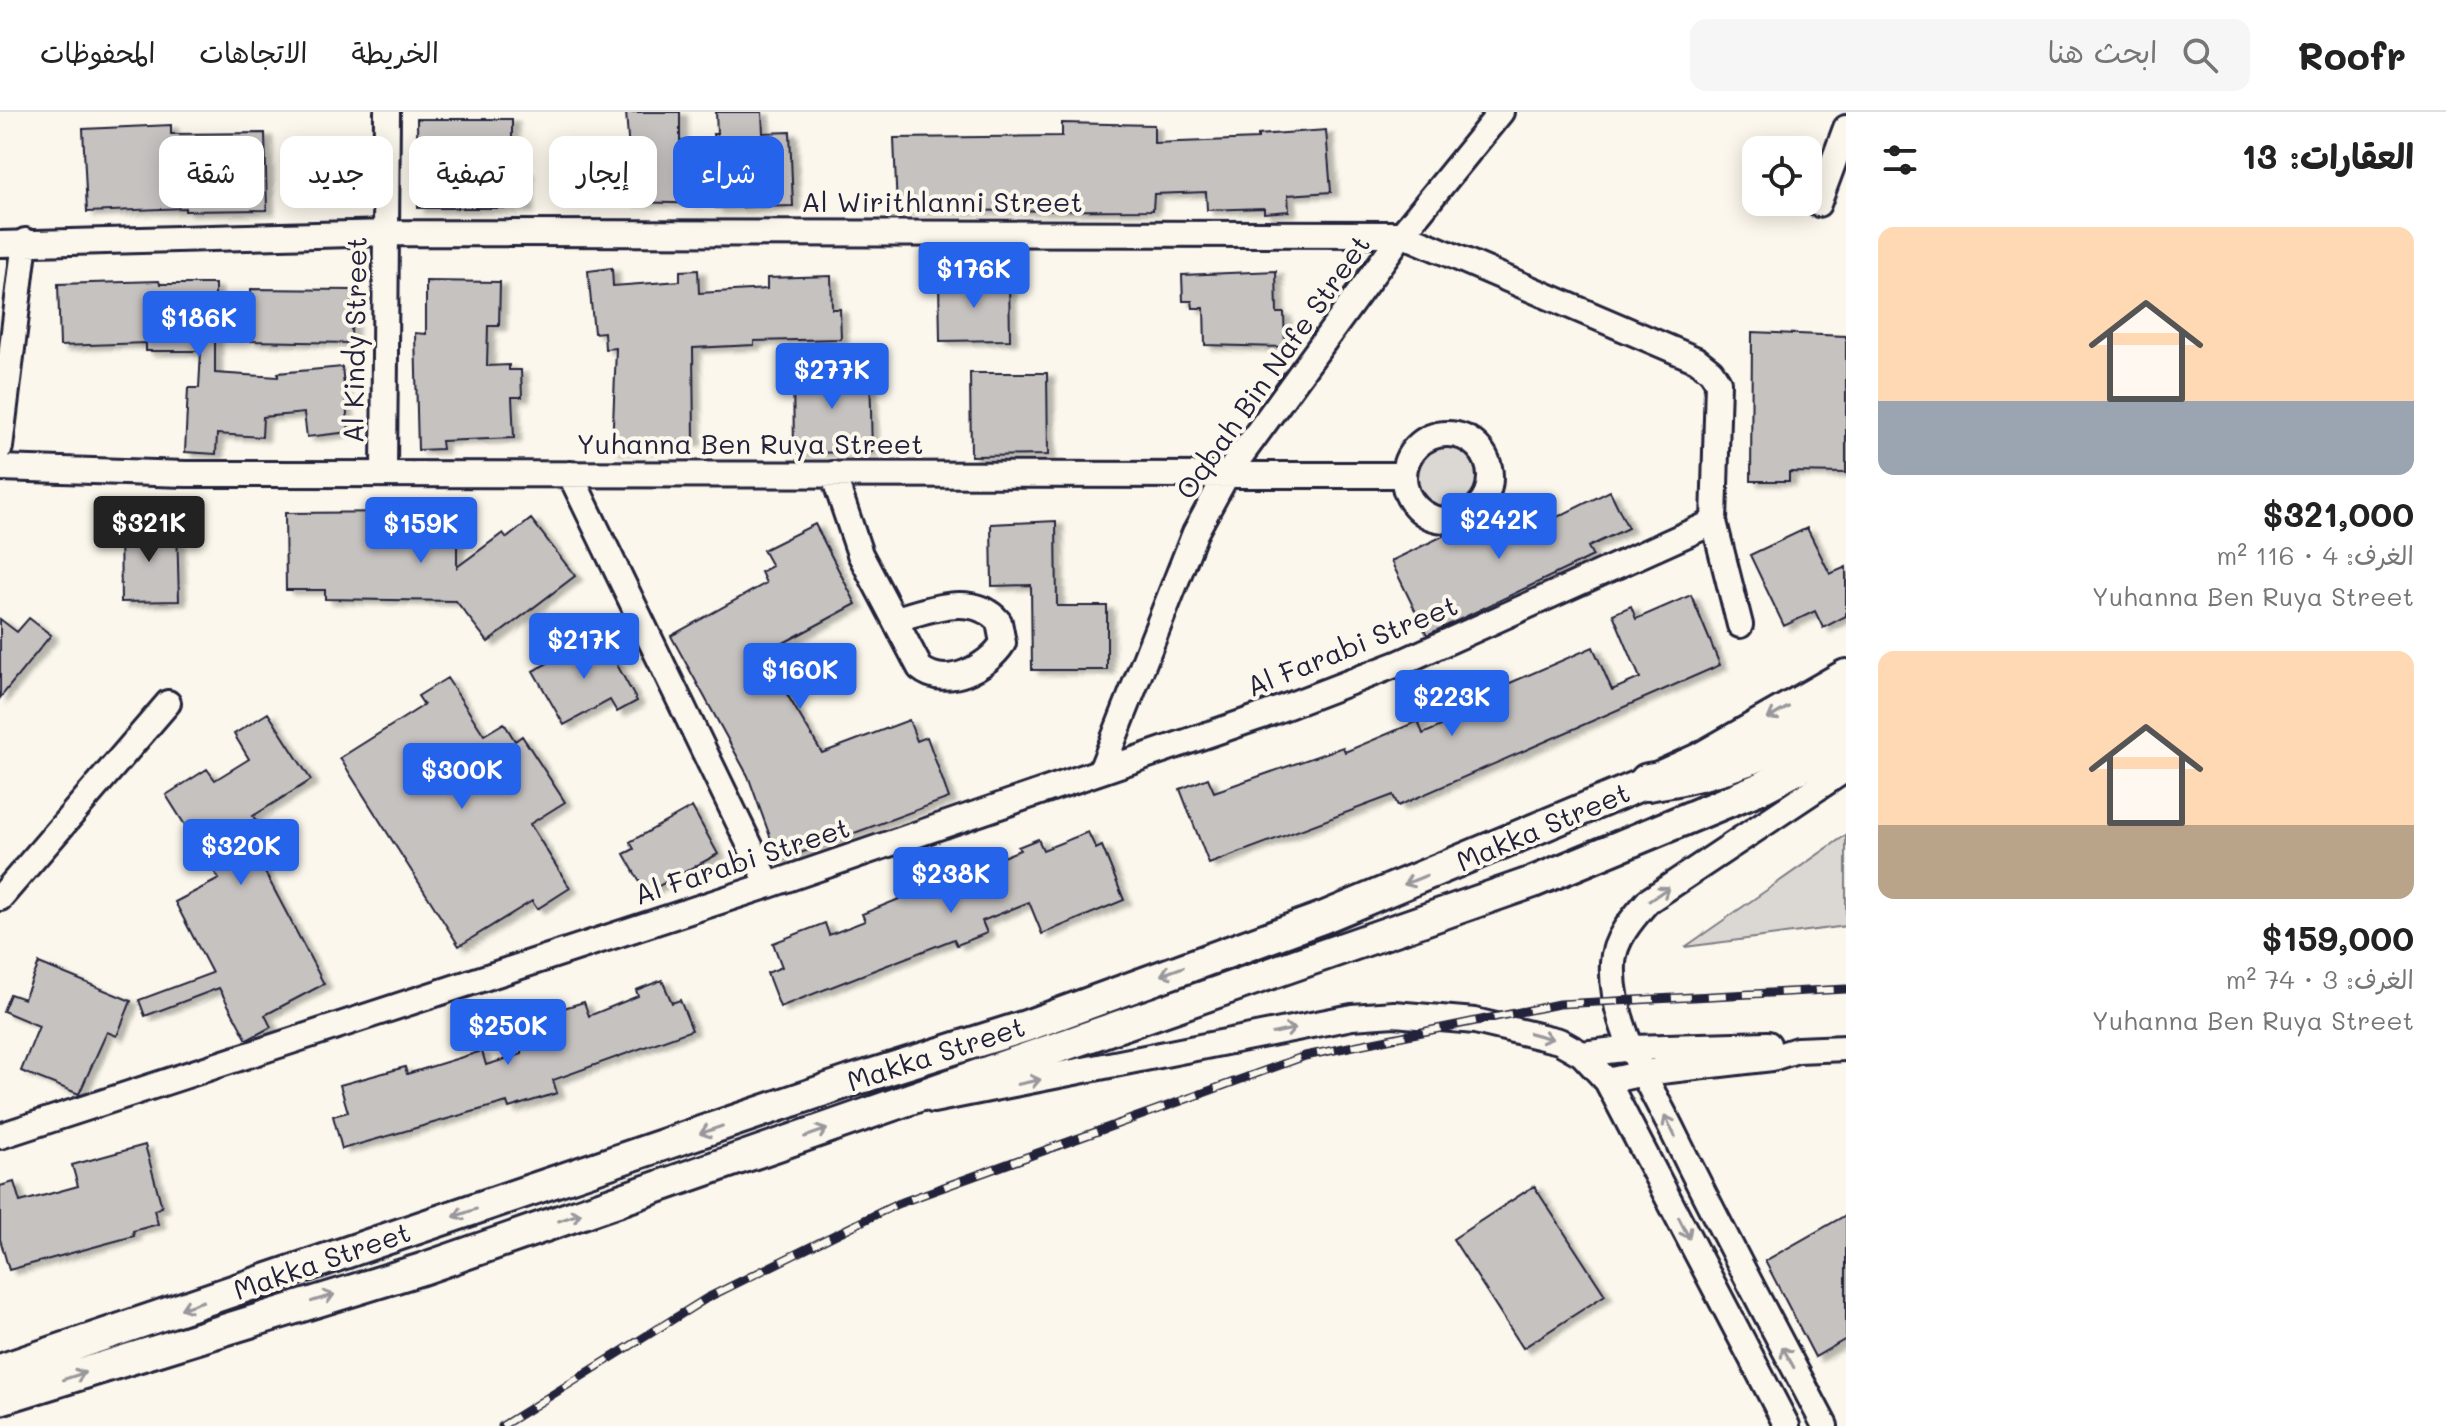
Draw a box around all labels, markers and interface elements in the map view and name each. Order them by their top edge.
search box [1690,19,2250,91]
text: Roofr [2298,30,2406,80]
text: ابحث هنا [2048,31,2158,71]
icon: search [2178,33,2222,77]
text: المحفوظات [40,34,155,70]
text: الاتجاهات [199,34,307,70]
text: الخريطة [351,34,439,70]
text: العقارات: 13 [2242,133,2414,178]
chip: شقة [159,136,264,208]
chip: جديد [280,136,393,208]
chip: تصفية [409,136,533,208]
chip: إيجار [549,136,657,208]
chip: شراء [673,136,784,208]
map controls [1742,136,1822,216]
button: locate [1742,136,1822,216]
icon: filters [1878,138,1922,182]
street label: Al Wirithlanni Street [801,183,1083,219]
street label: Oqbah Bin Nafe Street [1167,227,1377,506]
street label: Al Kindy Street [334,236,374,444]
pin: $176K [918,242,1030,310]
text: $176K [937,251,1011,285]
icon: home [2074,279,2218,423]
pin: $186K [143,291,255,359]
text: $186K [161,300,237,334]
pin: $277K [776,343,888,411]
text: $277K [794,352,870,386]
street label: Yuhanna Ben Ruya Street [577,425,923,461]
text: $321,000 [2262,491,2414,536]
pin: $242K [1443,493,1555,561]
pin: $321K [93,496,205,564]
pin: $159K [365,497,477,565]
text: $242K [1460,502,1538,536]
text: $321K [112,505,186,539]
text: $159K [383,506,459,540]
text: الغرف: 4 · 116 m² [2217,538,2414,572]
text: Yuhanna Ben Ruya Street [2092,579,2414,613]
street label: Al Farabi Street [1241,586,1462,704]
pin: $217K [528,613,640,681]
text: $217K [547,622,621,656]
pin: $160K [744,643,856,711]
text: $160K [761,652,839,686]
pin: $223K [1396,670,1508,738]
text: $223K [1413,679,1491,713]
icon: home [2074,703,2218,847]
one-way arrow [1767,706,1790,722]
pin: $300K [406,743,518,811]
text: $300K [421,752,503,786]
street label: Makka Street [1450,773,1635,879]
street label: Al Farabi Street [629,808,854,912]
pin: $320K [185,819,297,887]
text: $320K [201,828,281,862]
pin: $238K [895,847,1007,915]
text: $238K [911,856,991,890]
one-way arrow [1403,874,1428,889]
one-way arrow [1647,886,1669,902]
text: $159,000 [2262,915,2414,960]
text: الغرف: 3 · 74 m² [2226,962,2414,996]
one-way arrow [1160,965,1185,979]
pin: $250K [452,999,564,1067]
text: Yuhanna Ben Ruya Street [2092,1003,2414,1037]
street label: Makka Street [842,1007,1029,1099]
text: $250K [468,1008,548,1042]
one-way arrow [1271,1022,1297,1037]
one-way arrow [1527,1030,1553,1045]
one-way arrow [1016,1074,1042,1089]
one-way arrow [1662,1114,1677,1138]
one-way arrow [699,1123,724,1138]
one-way arrow [803,1125,828,1140]
one-way arrow [452,1207,477,1222]
one-way arrow [557,1209,581,1223]
street label: Makka Street [228,1213,415,1307]
one-way arrow [1677,1215,1693,1239]
one-way arrow [309,1290,335,1305]
one-way arrow [180,1299,205,1314]
one-way arrow [1780,1346,1796,1369]
one-way arrow [62,1367,87,1382]

